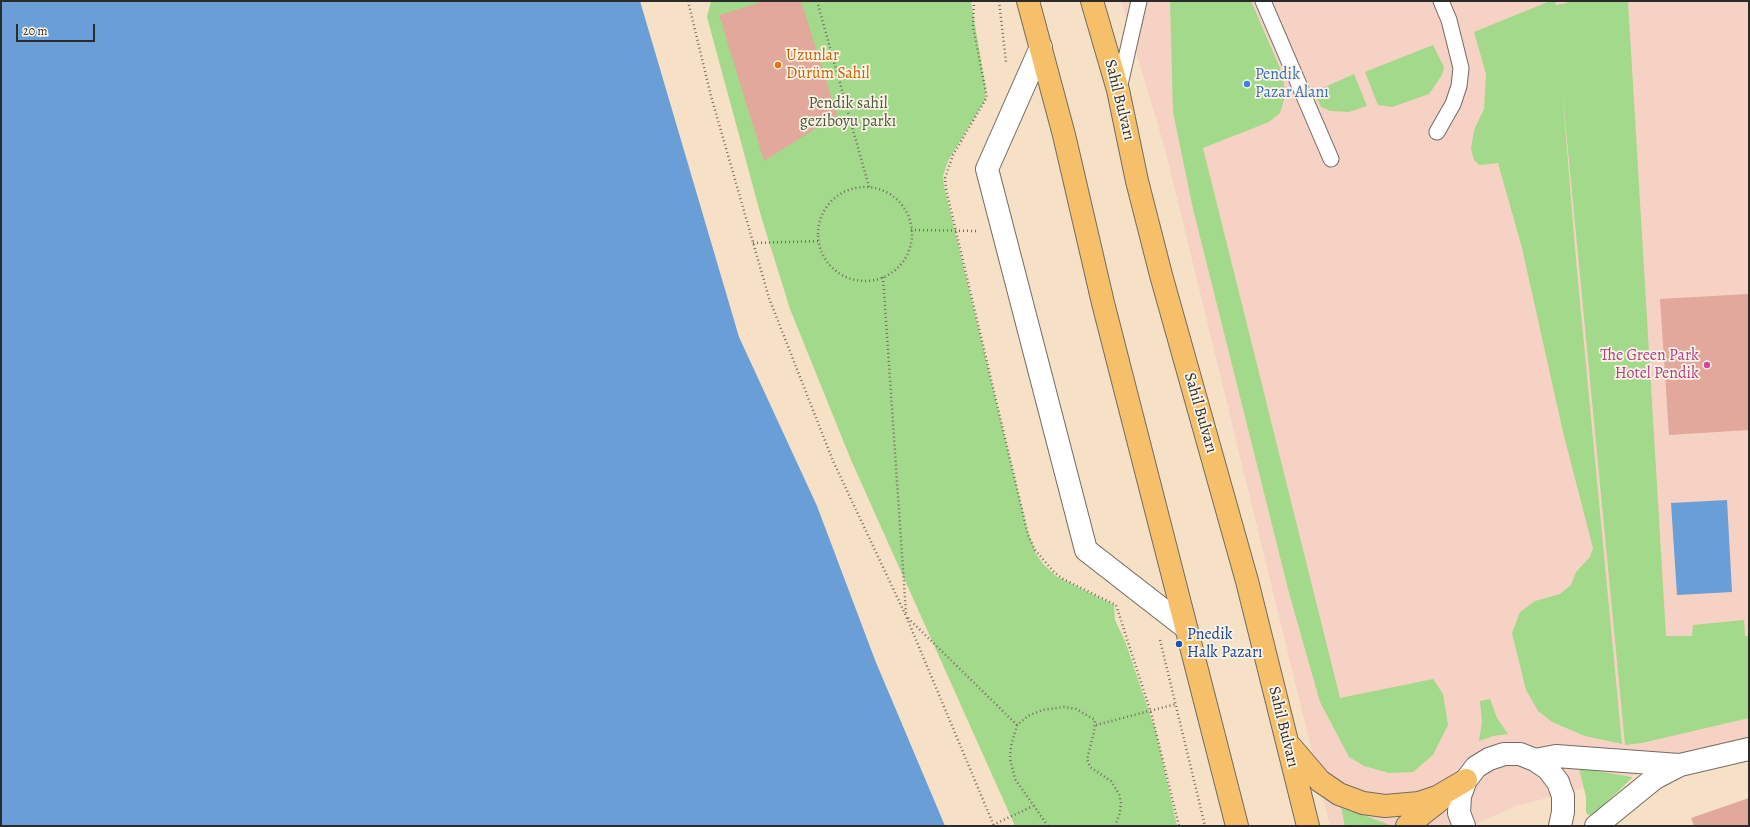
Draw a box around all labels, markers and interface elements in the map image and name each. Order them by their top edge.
scale bar [18,16,97,42]
text: 20 m [23,23,47,39]
place label: Uzunlar Dürüm Sahil [786,46,870,84]
street label: Sahil Bulvarı [1100,57,1138,143]
marker: Uzunlar Dürüm Sahil [773,60,783,70]
place label: Pendik Pazar Alanı [1255,65,1329,103]
marker: Pendik Pazar Alanı [1242,79,1252,89]
park label: Pendik sahil geziboyu parkı [800,94,896,132]
place label: The Green Park Hotel Pendik [1600,346,1699,384]
marker: The Green Park Hotel Pendik [1702,360,1712,370]
street label: Sahil Bulvarı [1179,371,1221,455]
place label: Pnedik Halk Pazarı [1187,625,1263,663]
marker: Pnedik Halk Pazarı [1174,639,1184,649]
street label: Sahil Bulvarı [1264,684,1302,770]

